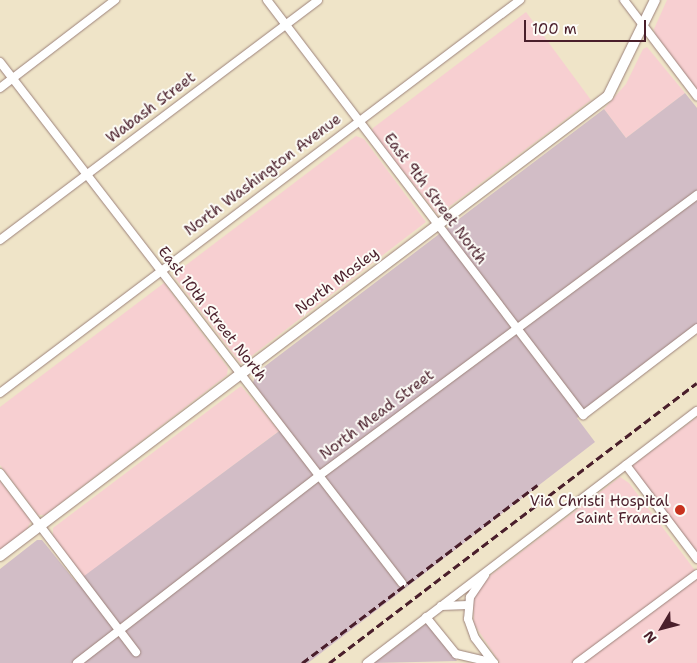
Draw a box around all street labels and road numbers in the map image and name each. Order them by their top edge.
street label: Wabash Street [103,69,199,147]
street label: North Washington Avenue [181,110,345,240]
street label: East 9th Street North [380,130,490,268]
street label: East 10th Street North [154,243,270,385]
street label: North Mosley [292,244,382,318]
street label: North Mead Street [316,366,438,464]

